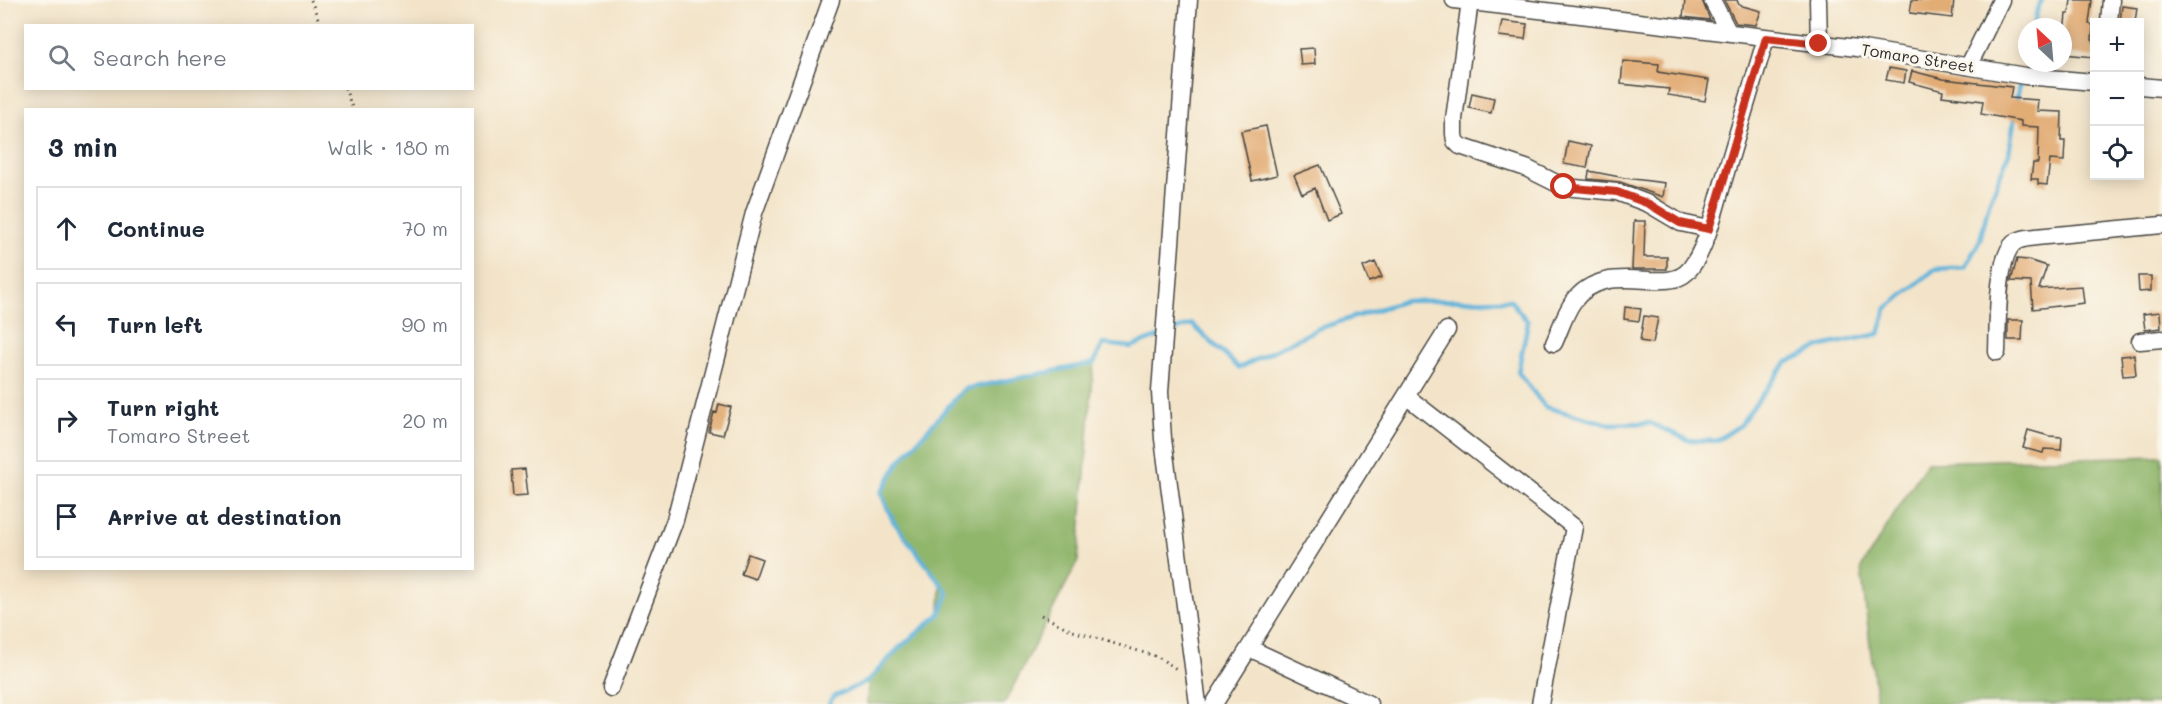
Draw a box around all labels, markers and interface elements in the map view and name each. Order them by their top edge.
north arrow [2018,18,2072,72]
map controls [2090,18,2144,180]
button: + [2090,18,2144,72]
search box [24,24,474,90]
route end [1805,30,1831,56]
street label: Tomaro Street [1860,38,1976,77]
icon: search [45,41,78,74]
text: Search here [93,43,227,72]
button: − [2090,72,2144,126]
button: locate [2090,126,2144,180]
text: 3 min [48,130,117,164]
text: Walk · 180 m [327,134,450,160]
route start [1550,173,1576,199]
icon: ahead [50,212,83,245]
text: Continue [107,214,205,243]
text: 70 m [402,215,448,241]
icon: left [50,308,83,341]
text: Turn left [107,310,203,339]
text: 90 m [402,311,448,337]
text: Turn right [107,393,219,422]
icon: right [50,404,83,437]
text: 20 m [402,407,448,433]
text: Tomaro Street [107,422,250,448]
icon: arrive [50,500,83,533]
text: Arrive at destination [107,502,342,531]

